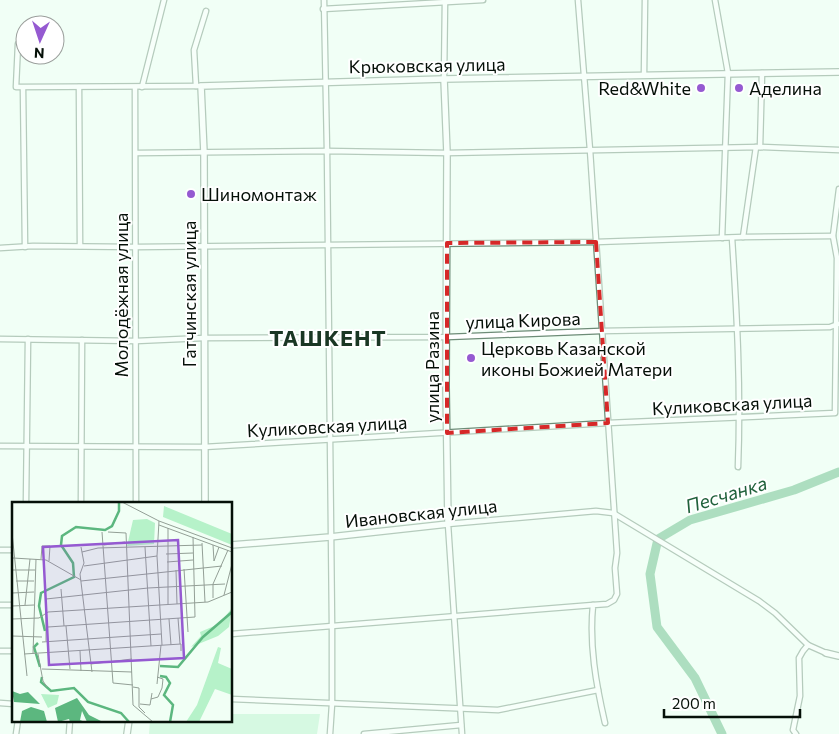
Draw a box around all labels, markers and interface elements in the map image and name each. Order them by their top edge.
north arrow [15,15,65,65]
text: N [34,45,45,62]
street label: Крюковская улица [348,53,506,77]
place label: Red&White [598,77,691,99]
place label: Аделина [749,77,822,99]
marker: Red&White [695,82,707,94]
marker: Аделина [733,82,745,94]
place label: Шиномонтаж [201,183,317,205]
marker: Шиномонтаж [185,188,197,200]
street label: Молодёжная улица [110,213,132,377]
street label: Гатчинская улица [178,221,200,367]
street label: улица Кирова [465,307,581,333]
street label: улица Разина [421,311,443,423]
district label: ТАШКЕНТ [269,324,387,351]
place label: Церковь Казанской иконы Божией Матери [481,337,673,380]
marker: Церковь Казанской иконы Божией Матери [465,352,477,364]
street label: Куликовская улица [651,389,813,419]
street label: Куликовская улица [246,411,408,441]
water label: Песчанка [682,471,770,517]
street label: Ивановская улица [344,494,498,532]
inset map [12,502,232,722]
scale bar [664,686,800,718]
text: 200 m [672,694,716,712]

